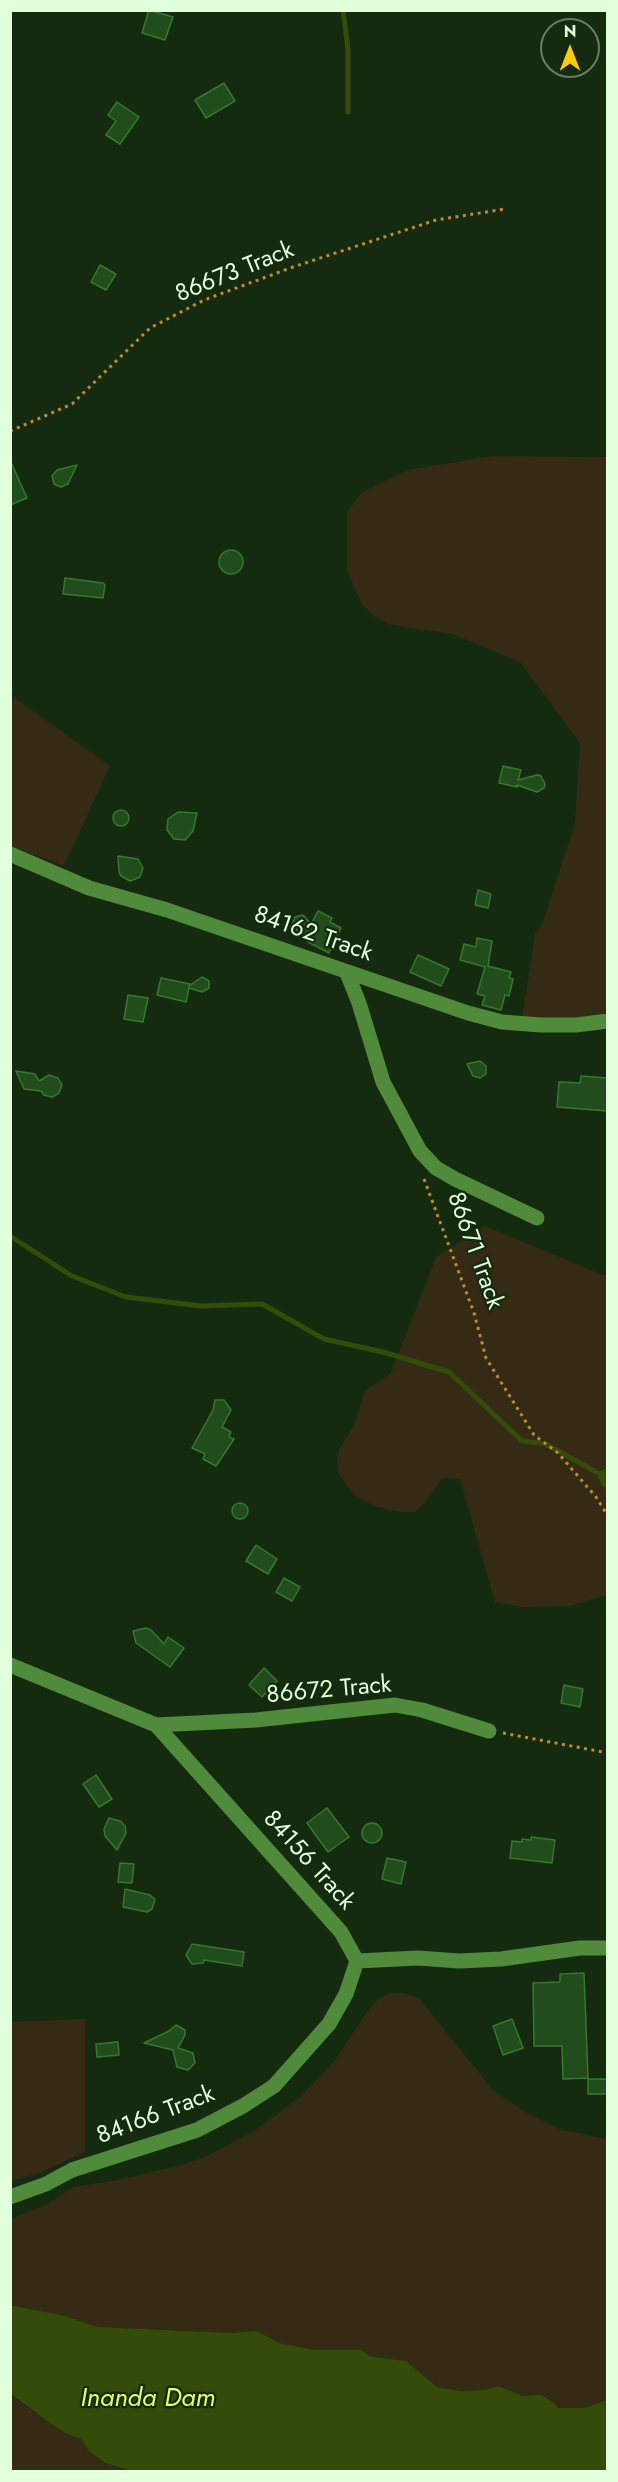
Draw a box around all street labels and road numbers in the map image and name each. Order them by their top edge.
street label: 86673 Track [172,236,298,310]
street label: 84162 Track [250,901,376,969]
street label: 86671 Track [440,1189,508,1313]
street label: 86672 Track [265,1671,393,1711]
street label: 84156 Track [256,1805,360,1917]
street label: 84166 Track [93,2080,219,2152]

